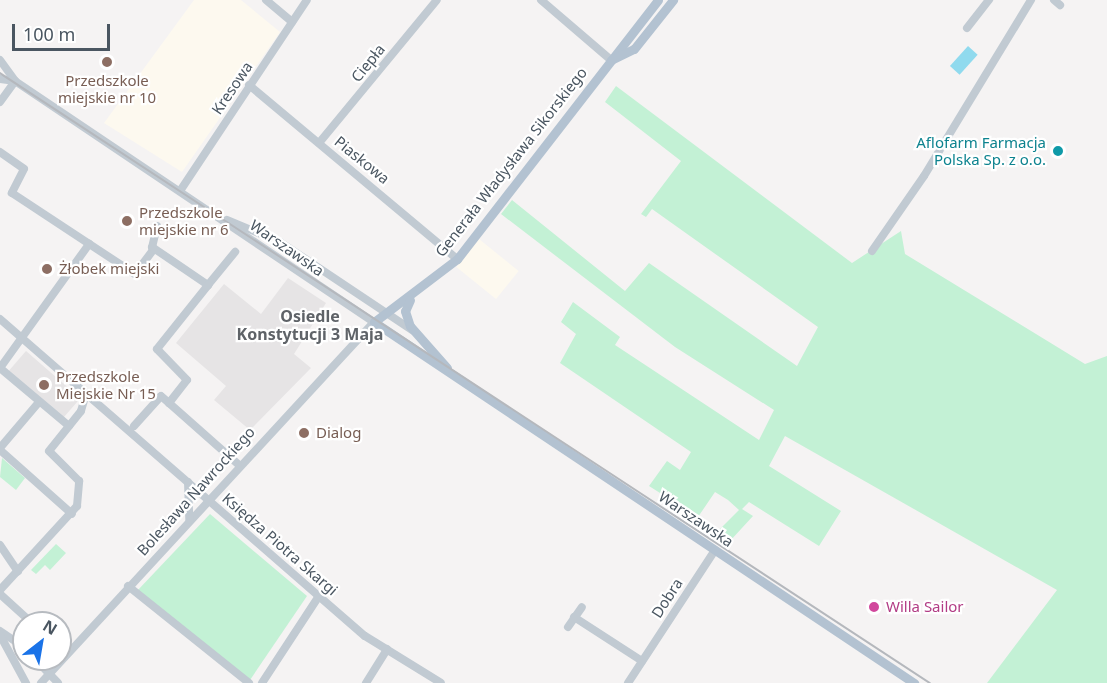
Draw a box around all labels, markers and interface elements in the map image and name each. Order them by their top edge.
scale bar [15,12,112,50]
text: 100 m [23,22,75,46]
street label: Ciepła [347,41,389,85]
marker: Przedszkole miejskie nr 10 [100,55,114,69]
street label: Kresowa [208,58,256,118]
street label: Generała Władysława Sikorskiego [431,64,591,260]
place label: Przedszkole miejskie nr 10 [58,71,156,106]
street label: Piaskowa [331,132,393,188]
place label: Aflofarm Farmacja Polska Sp. z o.o. [916,133,1046,168]
marker: Aflofarm Farmacja Polska Sp. z o.o. [1051,144,1065,158]
place label: Przedszkole miejskie nr 6 [139,203,229,238]
marker: Przedszkole miejskie nr 6 [120,214,134,228]
street label: Warszawska [246,216,328,280]
place label: Żłobek miejski [59,260,159,278]
marker: Żłobek miejski [40,262,54,276]
district label: Osiedle Konstytucji 3 Maja [237,306,383,344]
place label: Przedszkole Miejskie Nr 15 [56,367,156,402]
marker: Przedszkole Miejskie Nr 15 [37,378,51,392]
street label: Bolesława Nawrockiego [133,423,259,559]
place label: Dialog [316,424,361,442]
marker: Dialog [297,426,311,440]
street label: Warszawska [655,487,737,551]
street label: Księdza Piotra Skargi [219,489,341,599]
street label: Dobra [648,575,686,621]
place label: Willa Sailor [886,598,964,616]
marker: Willa Sailor [867,600,881,614]
north arrow [12,611,72,671]
text: N [39,615,61,640]

